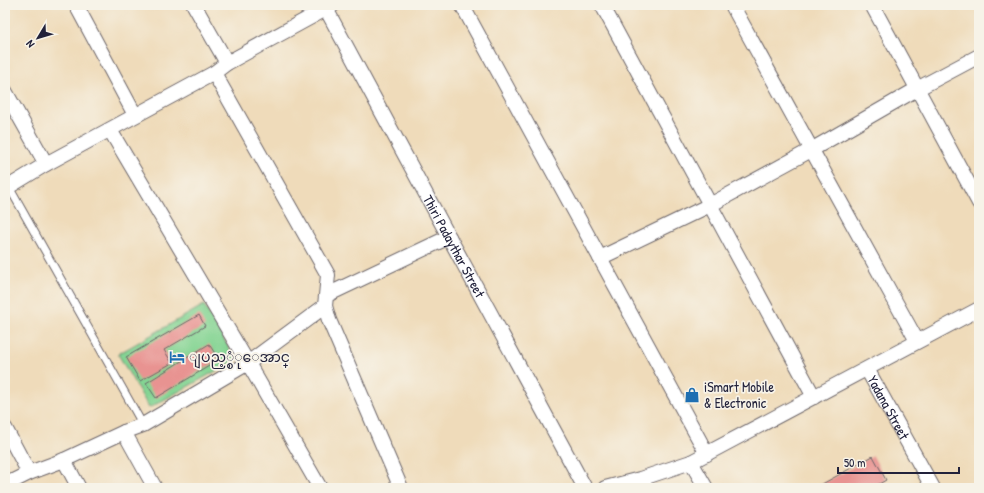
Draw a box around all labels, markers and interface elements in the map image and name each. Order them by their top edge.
north arrow [18,18,58,58]
text: N [23,37,37,51]
street label: Thiri Padaythar Street [419,191,490,301]
place label: ျပည့္စံုေအာင္ [189,347,290,369]
hotel icon: ျပည့္စံုေအာင္ [168,348,186,366]
street label: Yadana Street [863,372,914,443]
place label: iSmart Mobile & Electronic [704,377,775,412]
shop icon: iSmart Mobile & Electronic [683,386,701,404]
scale bar [838,449,959,475]
text: 50 m [844,454,865,471]

